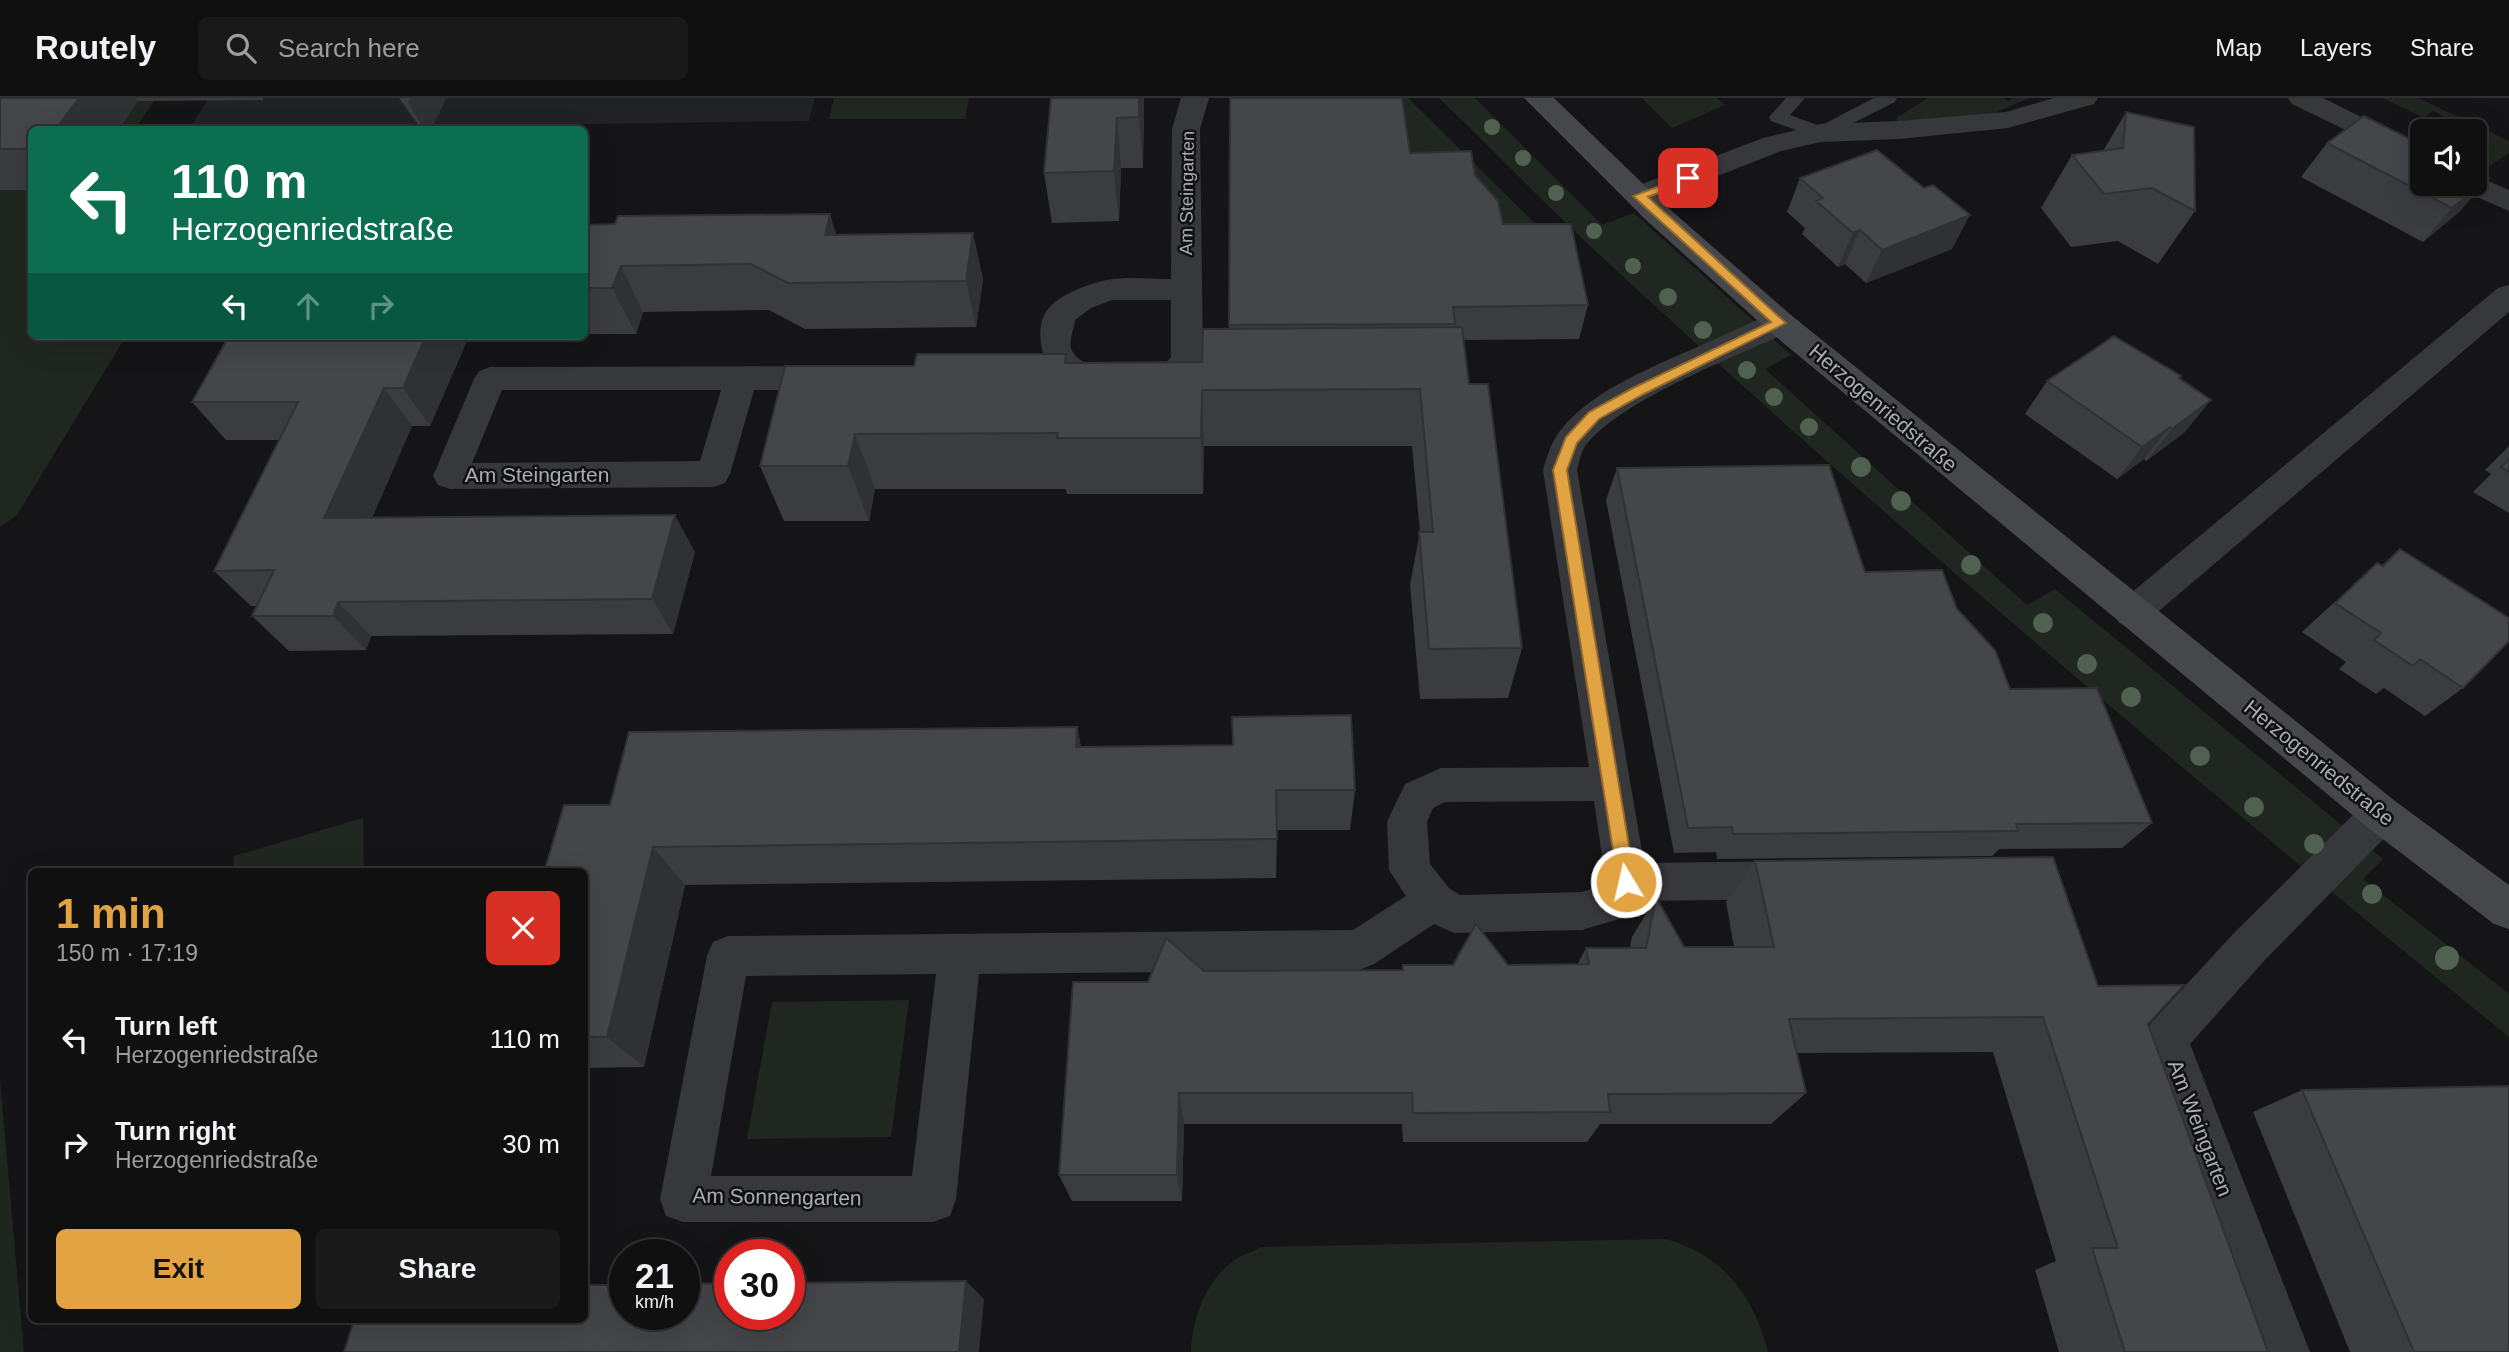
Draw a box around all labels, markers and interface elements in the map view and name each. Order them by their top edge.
search box [198,17,688,80]
text: Routely [35,29,156,66]
icon: search [222,29,260,67]
text: Search here [278,33,420,63]
text: Map [2215,34,2262,61]
text: Layers [2300,34,2372,61]
text: Share [2410,34,2474,61]
map controls [2410,119,2487,196]
button: sound [2410,119,2487,196]
street label: Am Steingarten [1176,131,1198,255]
pin [1658,148,1718,208]
icon: left [56,154,147,245]
text: 110 m [171,154,307,208]
icon: arrive [1669,159,1707,197]
text: Herzogenriedstraße [171,211,454,247]
icon: left [216,287,254,325]
icon: ahead [289,287,327,325]
icon: right [362,287,400,325]
street label: Herzogenriedstraße [1805,339,1962,476]
street label: Am Steingarten [465,463,609,486]
street label: Herzogenriedstraße [2240,695,2399,830]
position arrow [1589,845,1663,919]
text: 1 min [56,890,166,937]
button: close [486,891,560,965]
text: 150 m · 17:19 [56,940,198,966]
text: Turn left [115,1011,217,1041]
icon: left [56,1021,94,1059]
text: 110 m [490,1024,560,1054]
text: Herzogenriedstraße [115,1042,318,1068]
street label: Am Weingarten [2164,1056,2237,1199]
text: Turn right [115,1116,236,1146]
icon: right [56,1126,94,1164]
text: 30 m [502,1129,560,1159]
text: Herzogenriedstraße [115,1147,318,1173]
street label: Am Sonnengarten [692,1184,862,1209]
button: Exit [56,1229,301,1309]
button: Share [315,1229,560,1309]
speed limit sign: 30 [714,1239,805,1330]
text: 21 [635,1256,674,1295]
text: km/h [635,1292,674,1312]

